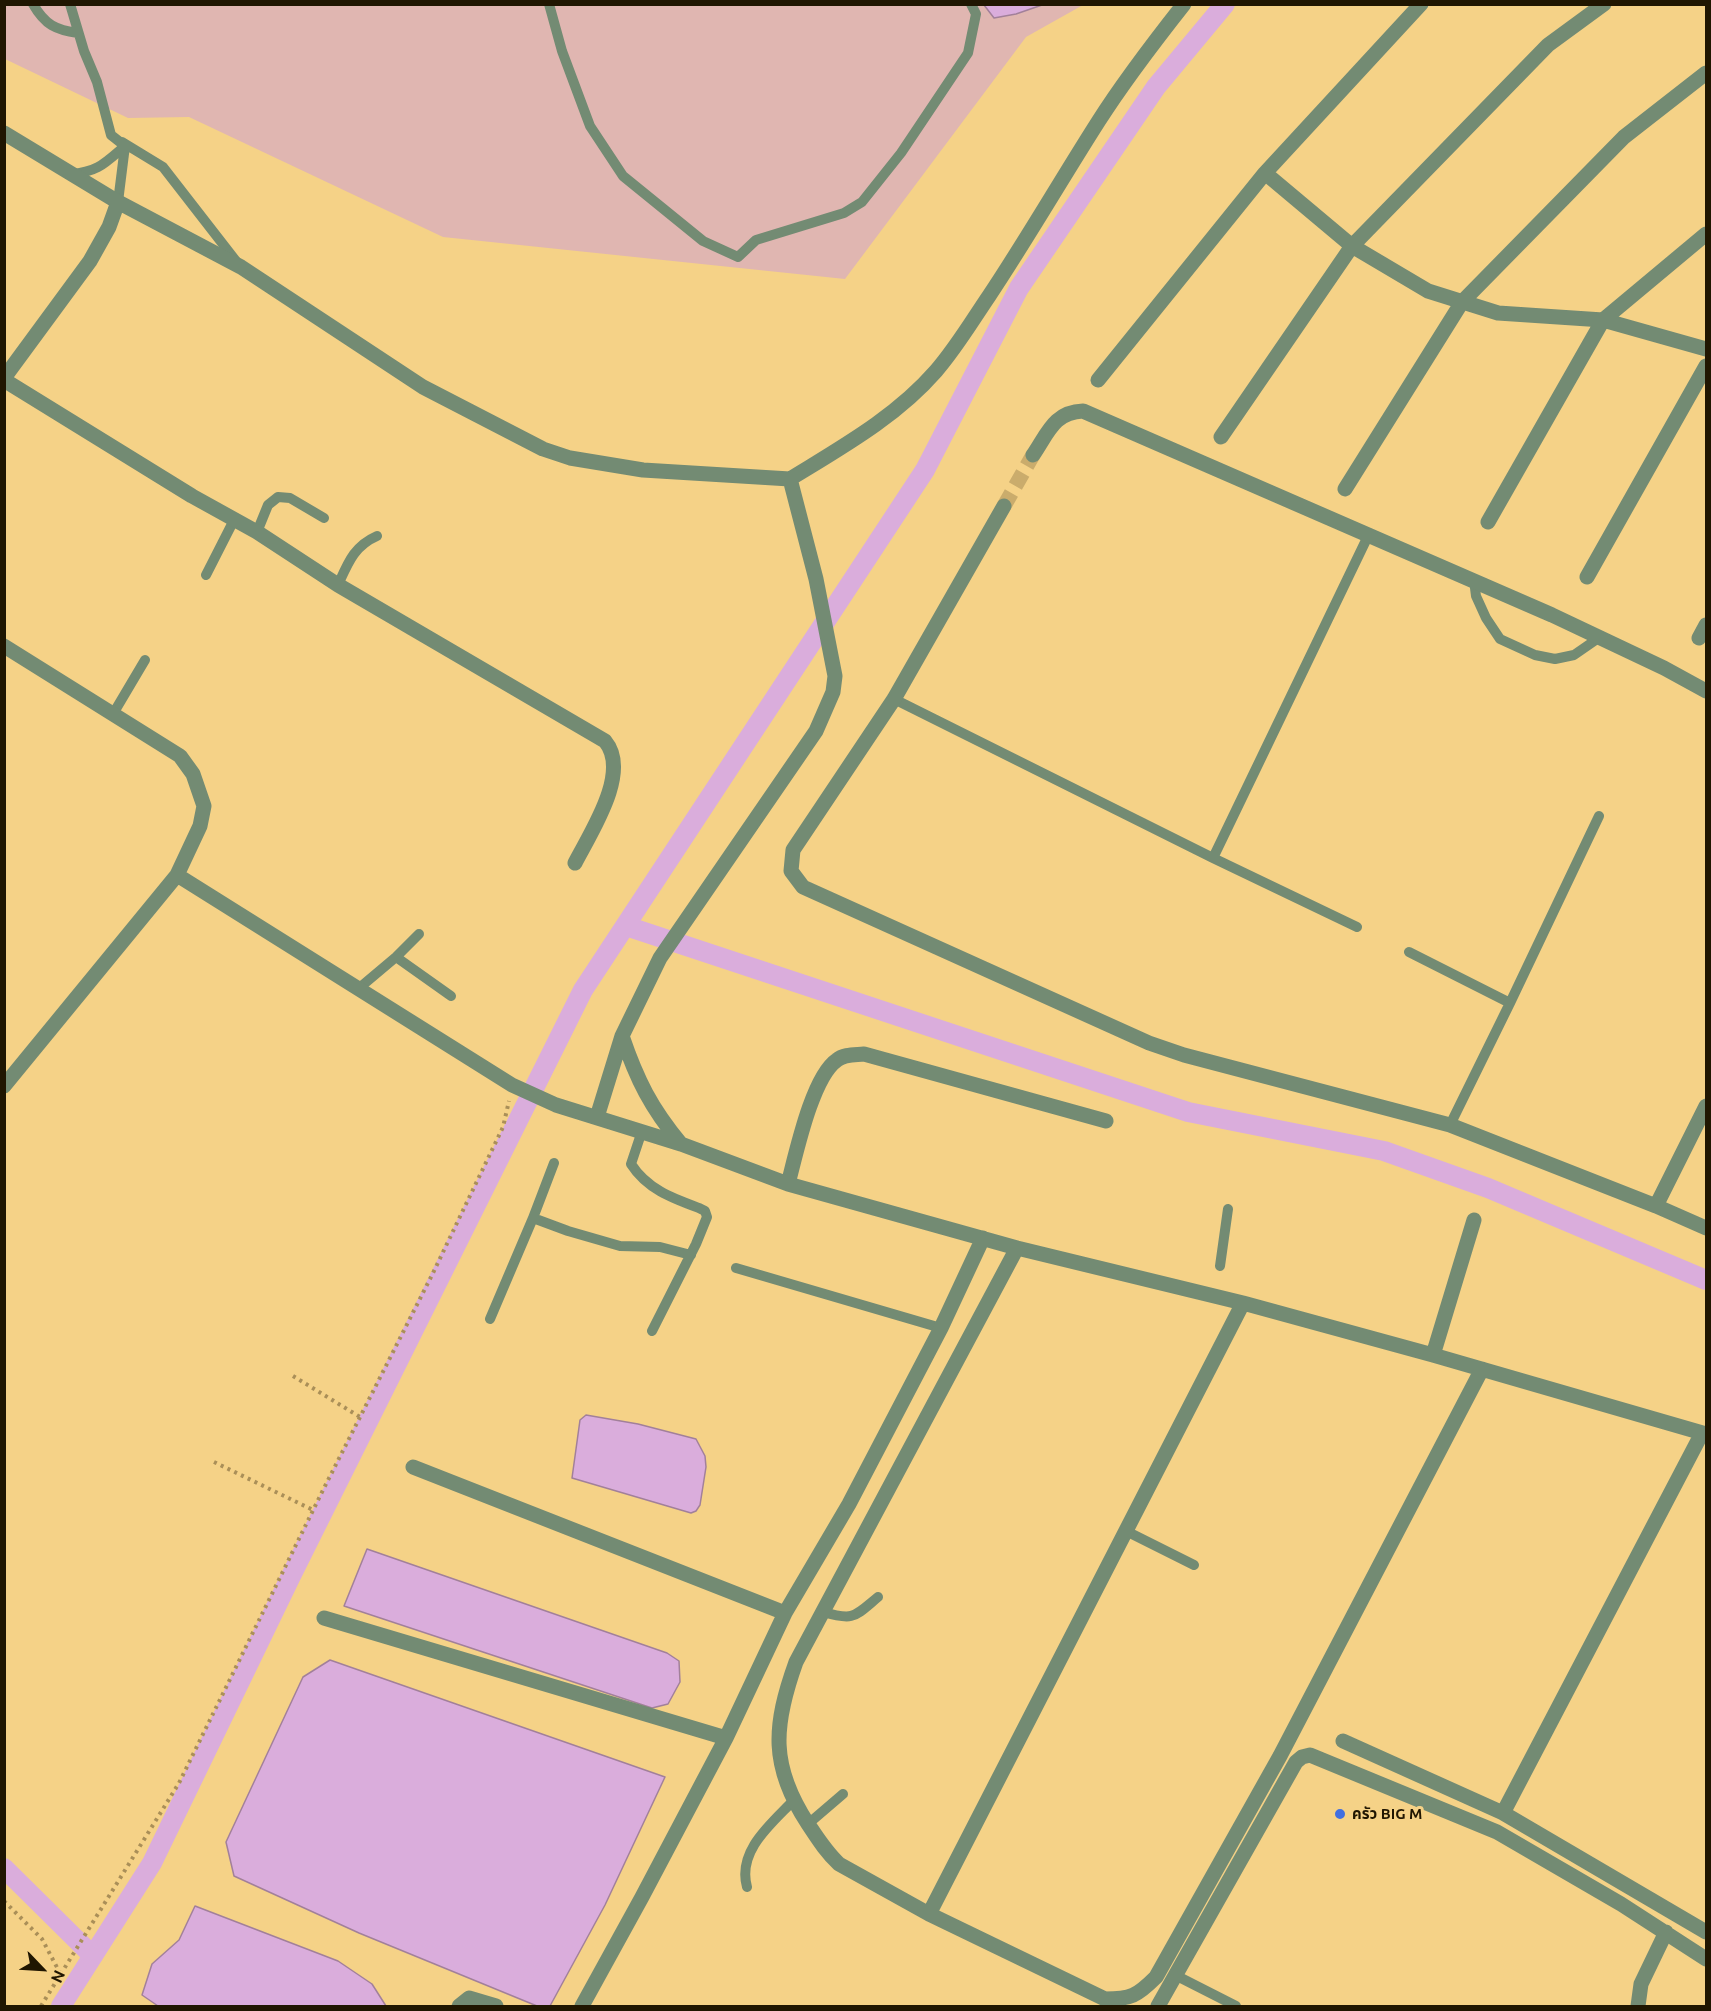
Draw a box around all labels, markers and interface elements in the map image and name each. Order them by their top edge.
place label: ครัว BIG M [1352,1805,1422,1823]
marker: ครัว BIG M [1333,1807,1347,1821]
north arrow [12,1939,72,1999]
text: N [48,1967,69,1986]

